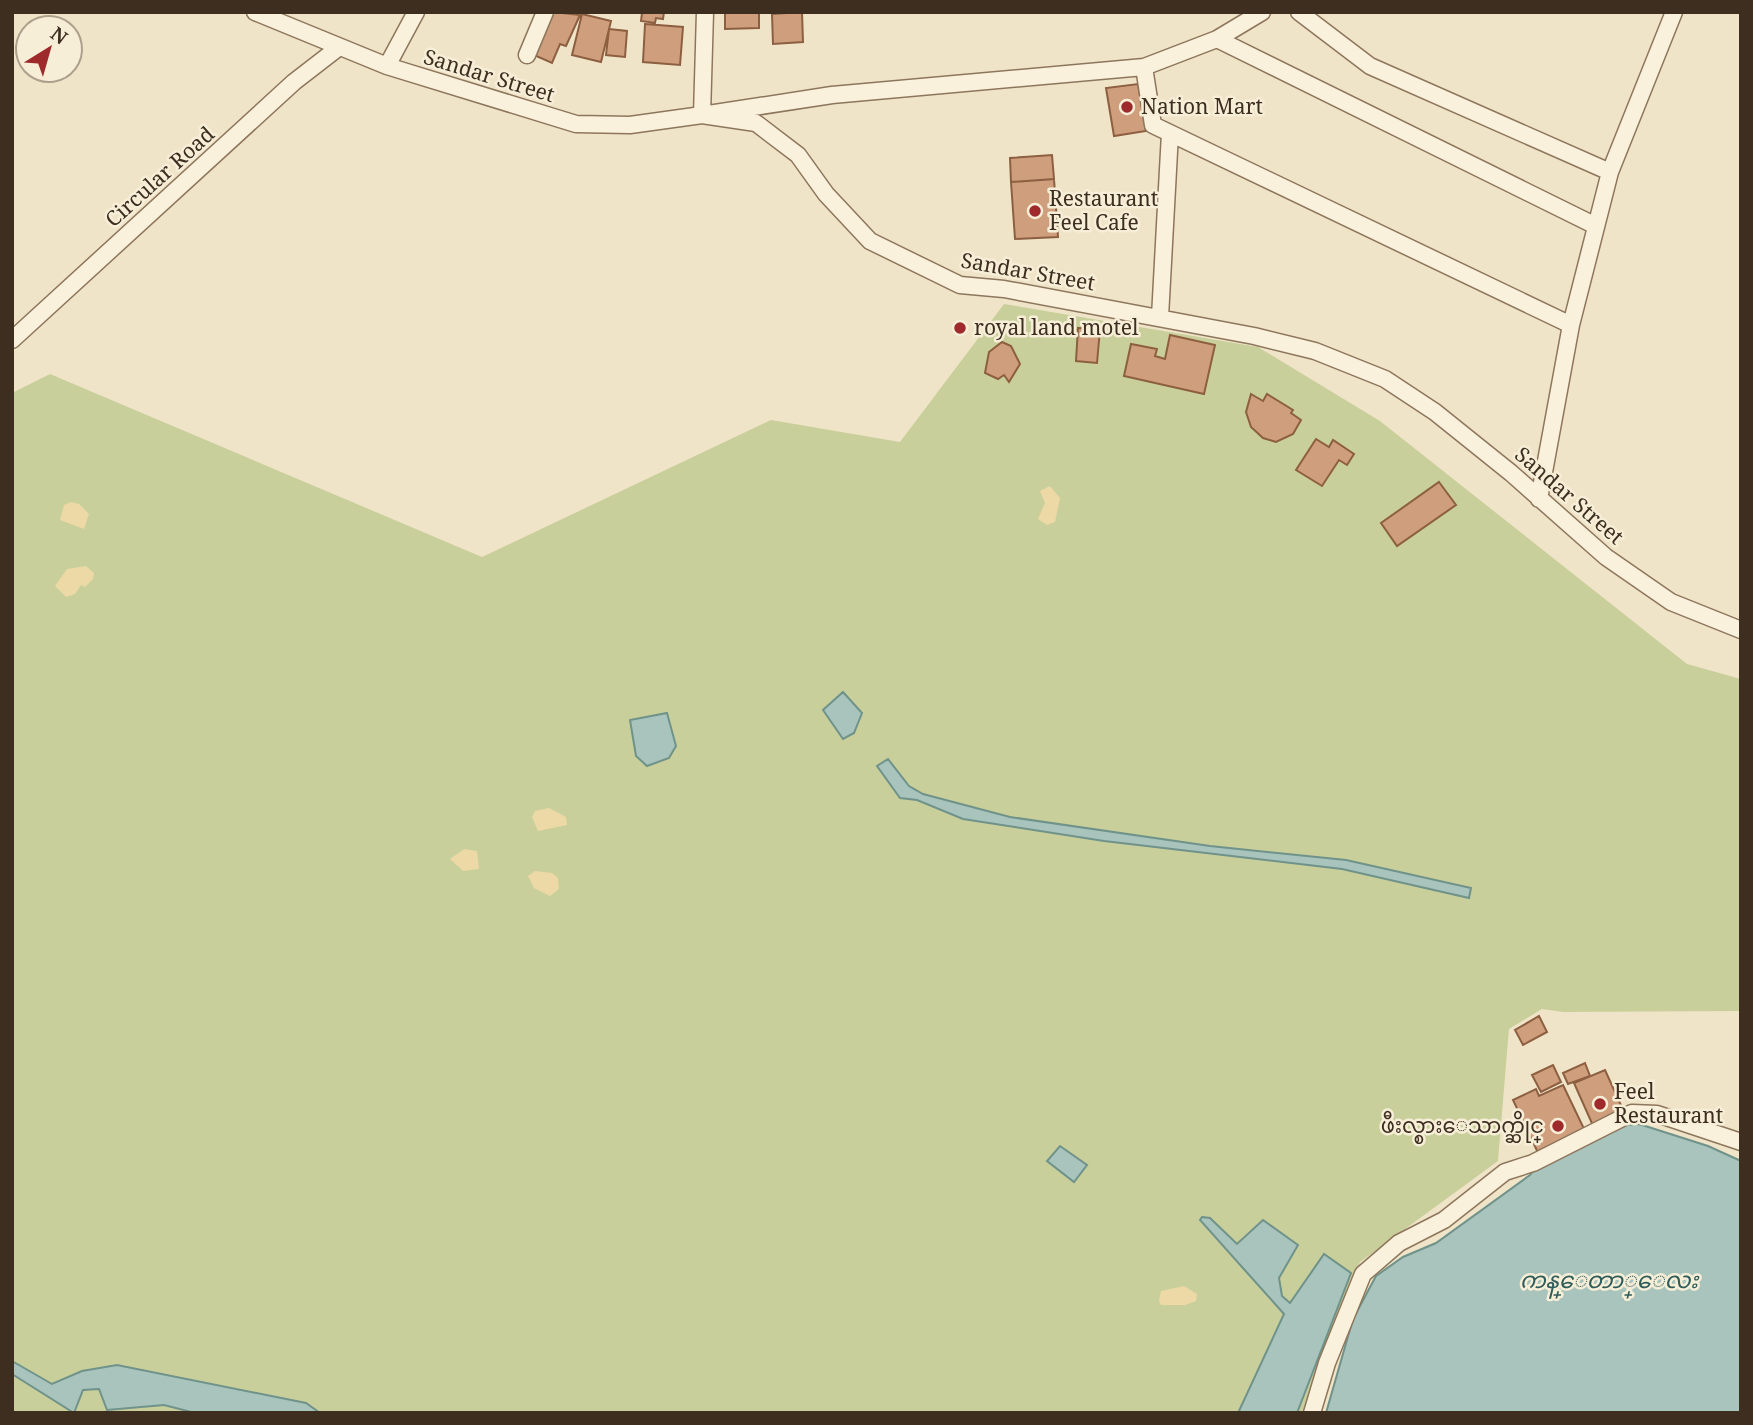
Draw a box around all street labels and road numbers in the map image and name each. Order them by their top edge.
street label: Sandar Street [420,42,558,108]
street label: Circular Road [99,120,220,233]
street label: Sandar Street [959,245,1097,297]
street label: Sandar Street [1509,440,1630,550]

